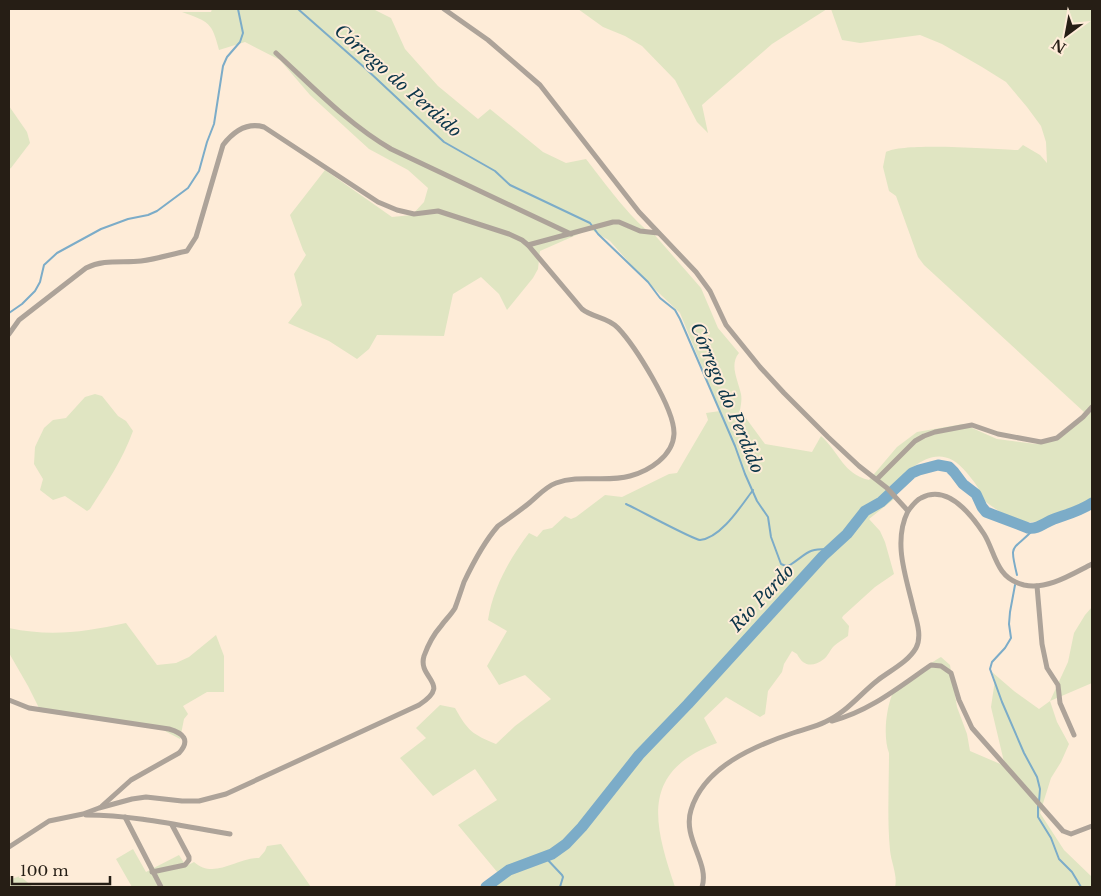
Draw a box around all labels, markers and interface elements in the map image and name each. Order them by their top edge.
north arrow [1041,10,1091,60]
water label: Córrego do Perdido [330,20,466,142]
text: N [1049,35,1069,57]
water label: Córrego do Perdido [685,319,769,477]
water label: Rio Pardo [725,560,799,637]
scale bar [12,854,110,886]
text: 100 m [20,861,69,880]

